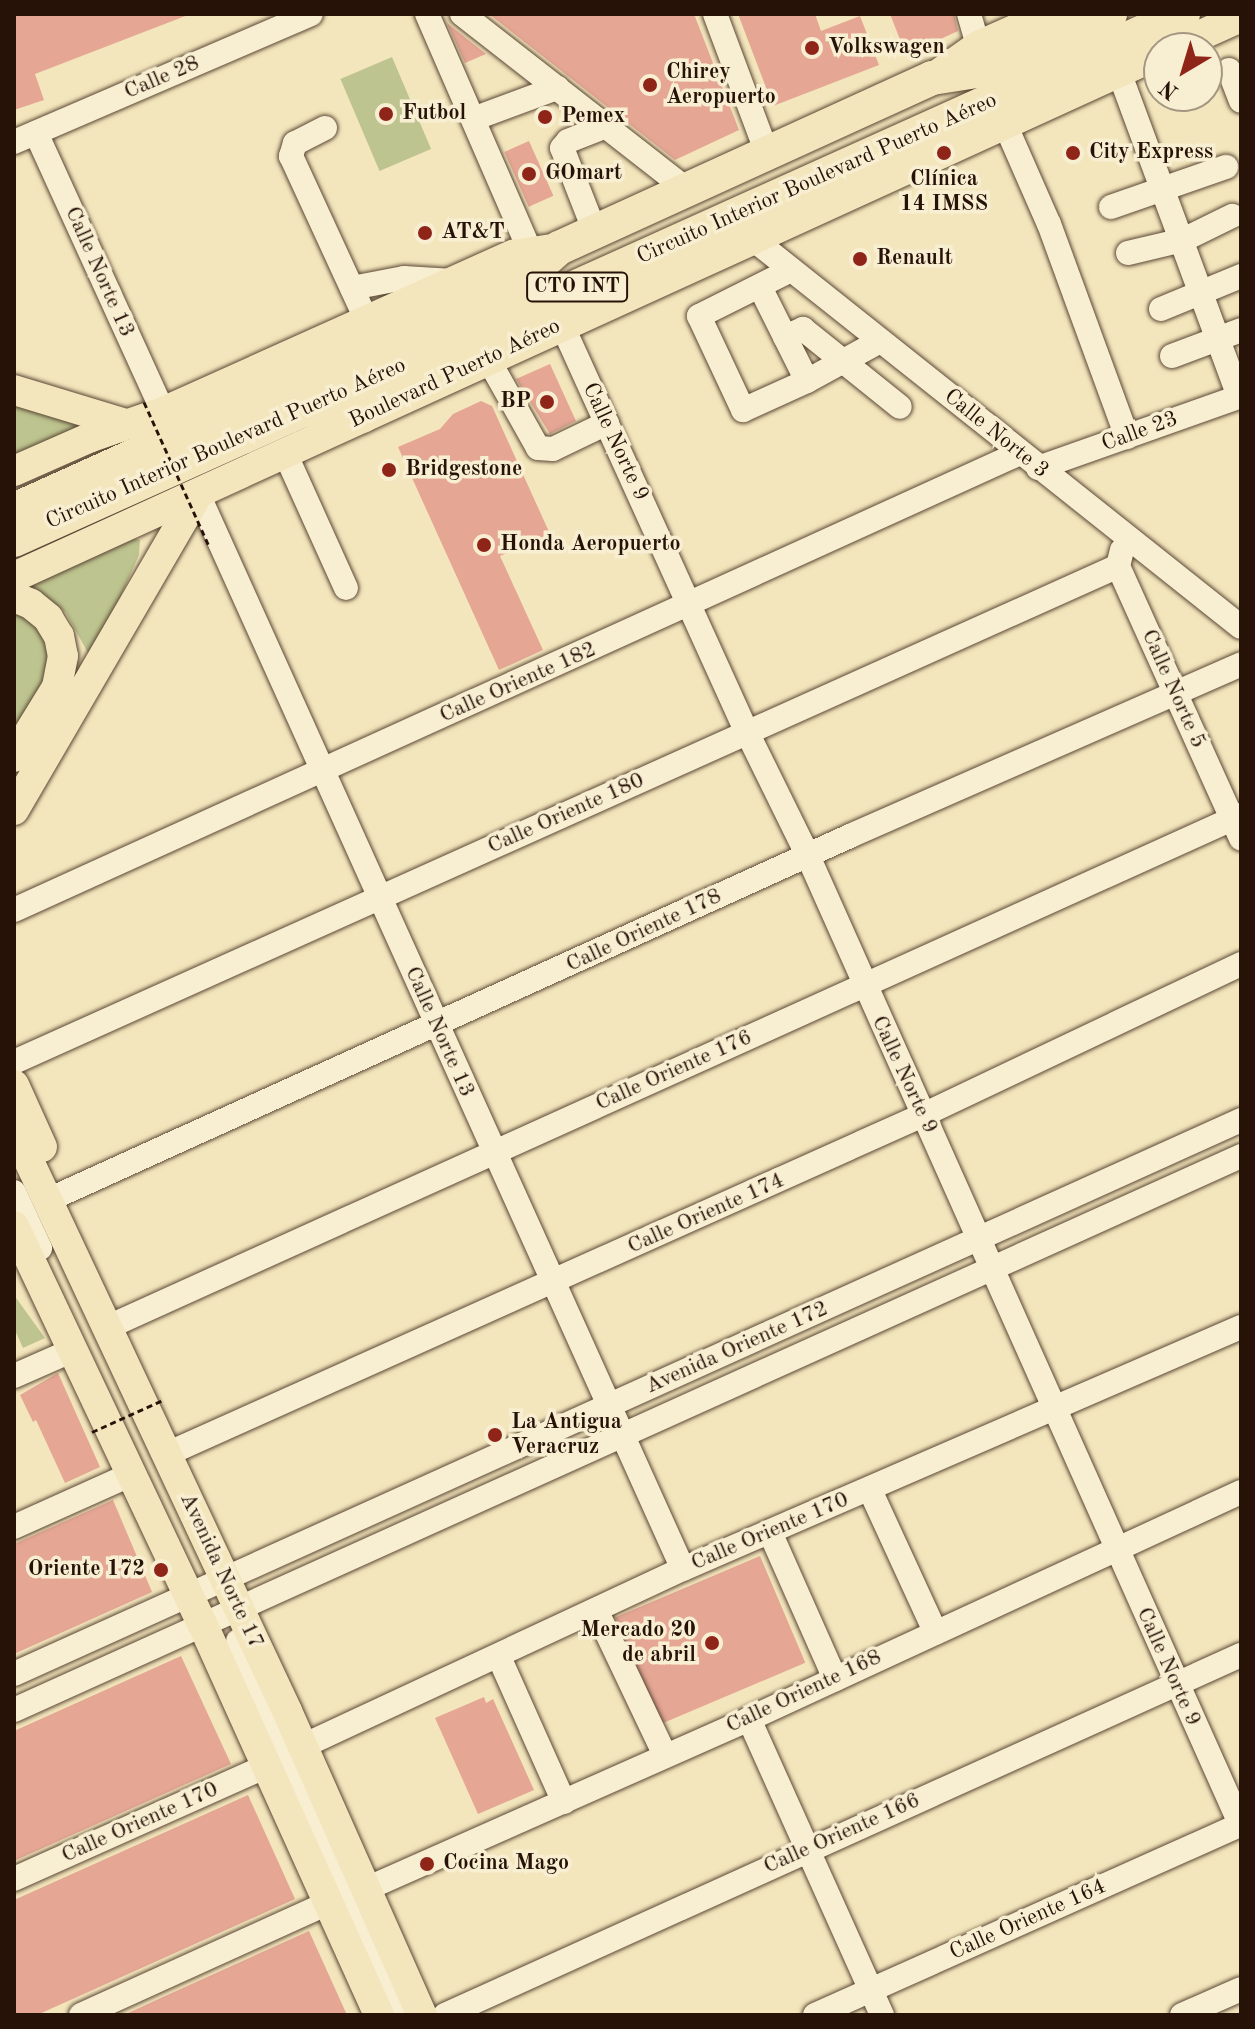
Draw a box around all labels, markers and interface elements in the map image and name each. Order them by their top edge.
north arrow [1143,32,1223,112]
place label: Volkswagen [828,35,945,61]
marker: Volkswagen [803,39,821,57]
street label: Calle 28 [120,50,204,106]
place label: Chirey Aeropuerto [666,59,776,110]
text: N [1156,75,1183,103]
marker: Chirey Aeropuerto [641,76,659,94]
street label: Circuito Interior Boulevard Puerto Aéreo [633,87,1001,271]
place label: Futbol [402,101,466,127]
place label: Pemex [561,104,625,130]
marker: Futbol [377,105,395,123]
marker: Pemex [536,108,554,126]
place label: City Express [1089,140,1213,166]
marker: Clínica 14 IMSS [935,144,953,162]
marker: City Express [1064,144,1082,162]
place label: GOmart [545,161,622,187]
marker: GOmart [520,165,538,183]
place label: Clínica 14 IMSS [900,166,988,218]
street label: Calle Norte 13 [58,203,140,341]
place label: AT&T [441,220,505,246]
marker: AT&T [416,224,434,242]
place label: Renault [876,246,953,272]
marker: Renault [851,250,869,268]
road number: CTO INT [525,271,629,303]
street label: Boulevard Puerto Aéreo [345,313,565,435]
street label: Circuito Interior Boulevard Puerto Aéreo [42,352,410,536]
street label: Calle Norte 9 [576,379,654,505]
street label: Calle Norte 3 [938,384,1054,484]
place label: BP [500,389,531,415]
marker: BP [538,393,556,411]
street label: Calle 23 [1098,406,1182,458]
place label: Bridgestone [405,457,522,483]
marker: Bridgestone [380,461,398,479]
place label: Honda Aeropuerto [500,532,681,558]
marker: Honda Aeropuerto [475,536,493,554]
street label: Calle Norte 5 [1135,625,1211,753]
street label: Calle Oriente 182 [436,637,600,729]
street label: Calle Oriente 180 [484,768,648,860]
street label: Calle Oriente 178 [562,883,726,979]
street label: Calle Norte 13 [398,963,480,1101]
street label: Calle Norte 9 [865,1012,943,1138]
street label: Calle Oriente 176 [592,1025,756,1117]
street label: Calle Oriente 174 [624,1168,788,1260]
street label: Avenida Oriente 172 [642,1296,832,1400]
place label: La Antigua Veracruz [511,1409,622,1460]
marker: La Antigua Veracruz [486,1426,504,1444]
street label: Calle Oriente 170 [687,1487,853,1577]
street label: Avenida Norte 17 [173,1489,269,1653]
place label: Oriente 172 [28,1557,145,1583]
marker: Oriente 172 [152,1561,170,1579]
street label: Calle Norte 9 [1130,1603,1206,1731]
place label: Mercado 20 de abril [580,1617,696,1668]
marker: Mercado 20 de abril [703,1634,721,1652]
street label: Calle Oriente 168 [722,1644,886,1740]
street label: Calle Oriente 170 [58,1777,222,1869]
street label: Calle Oriente 166 [760,1788,924,1880]
place label: Cocina Mago [443,1851,569,1877]
marker: Cocina Mago [418,1855,436,1873]
street label: Calle Oriente 164 [946,1874,1110,1966]

